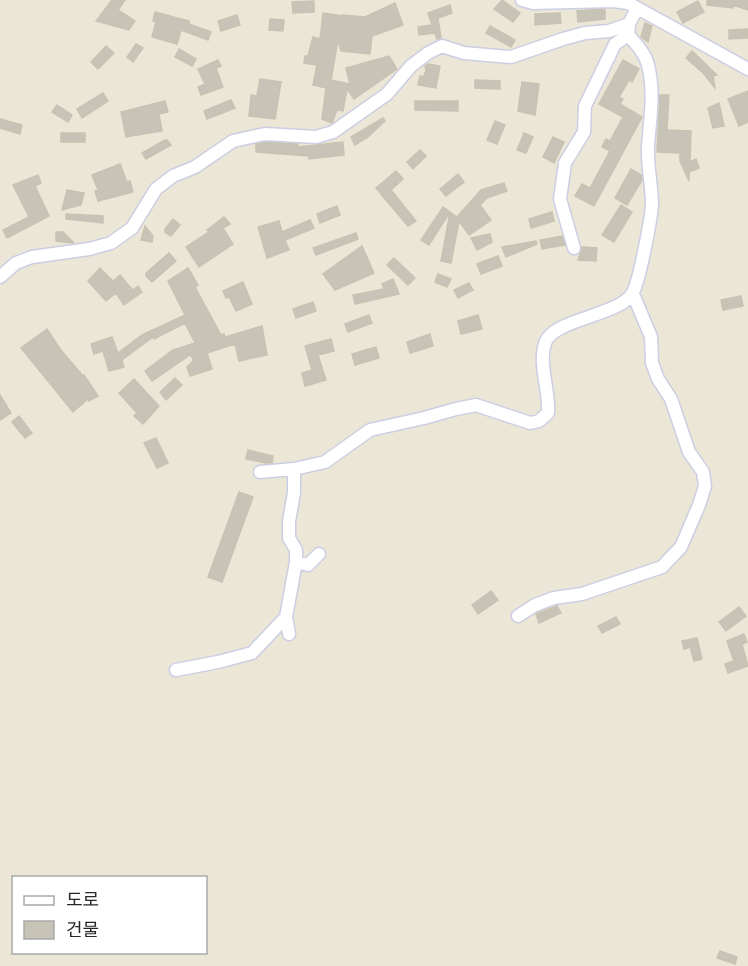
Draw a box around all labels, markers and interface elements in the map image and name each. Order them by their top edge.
legend [12,876,207,954]
text: 도로 [66,889,99,911]
text: 건물 [66,919,99,941]

